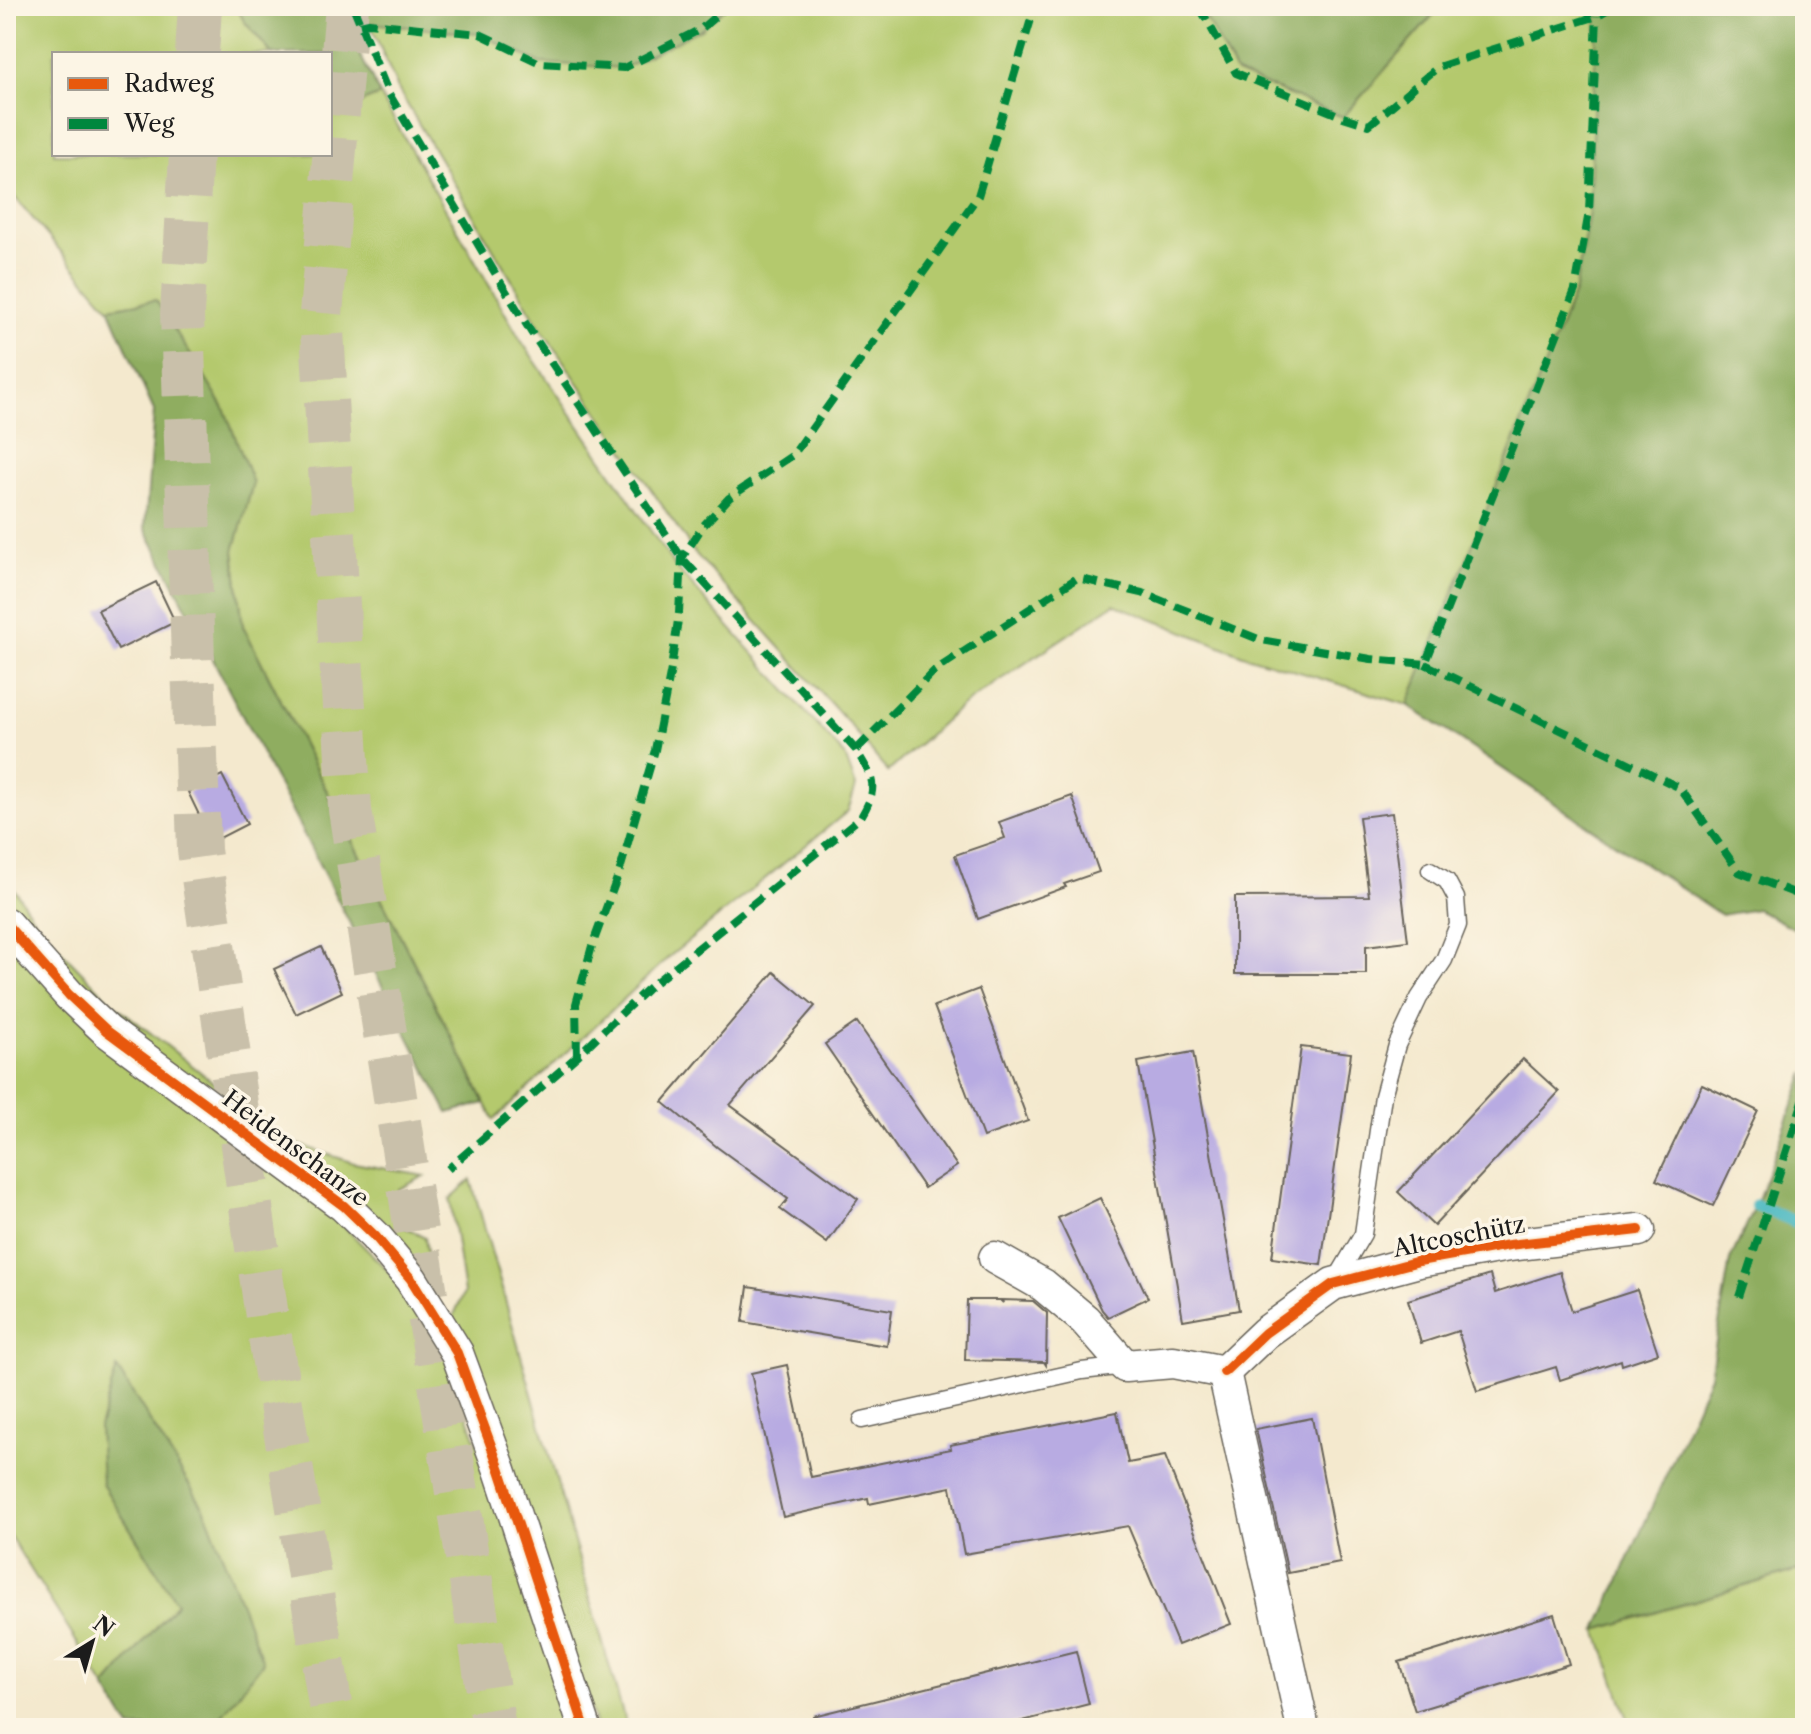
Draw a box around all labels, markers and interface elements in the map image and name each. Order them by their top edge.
legend [52,52,332,156]
text: Radweg [124,69,214,98]
text: Weg [123,109,175,138]
street label: Heidenschanze [217,1084,375,1212]
street label: Altcoschütz [1389,1209,1528,1263]
north arrow [52,1602,132,1682]
text: N [88,1610,119,1643]

